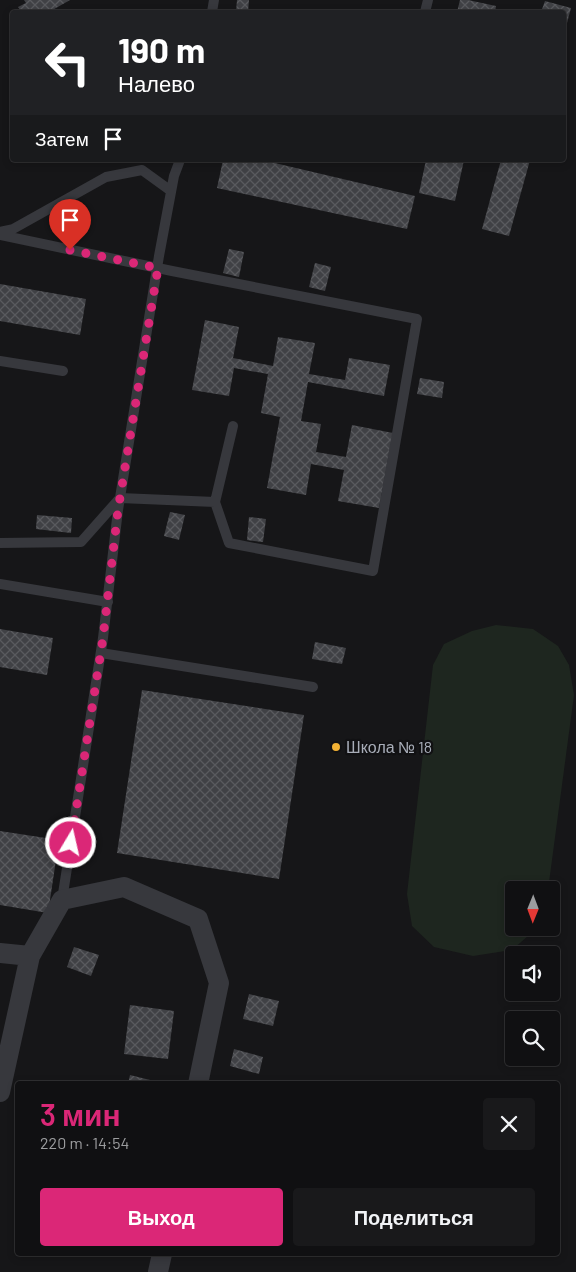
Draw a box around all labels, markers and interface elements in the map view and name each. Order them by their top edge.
text: 190 m [118,28,205,70]
icon: left [35,30,100,95]
text: Налево [118,70,195,96]
icon: arrive [99,125,127,153]
text: Затем [35,127,89,150]
pin [49,199,91,250]
icon: arrive [56,206,84,234]
place label: Школа № 18 [346,737,432,756]
marker: Школа № 18 [330,741,342,753]
position arrow [44,816,96,868]
north arrow [505,881,560,936]
map controls [505,881,560,1066]
button: sound [505,946,560,1001]
button: search [505,1011,560,1066]
text: 3 мин [40,1096,121,1132]
button: close [483,1098,535,1150]
text: 220 m · 14:54 [40,1133,129,1152]
button: Выход [40,1188,283,1246]
button: Поделиться [293,1188,535,1246]

